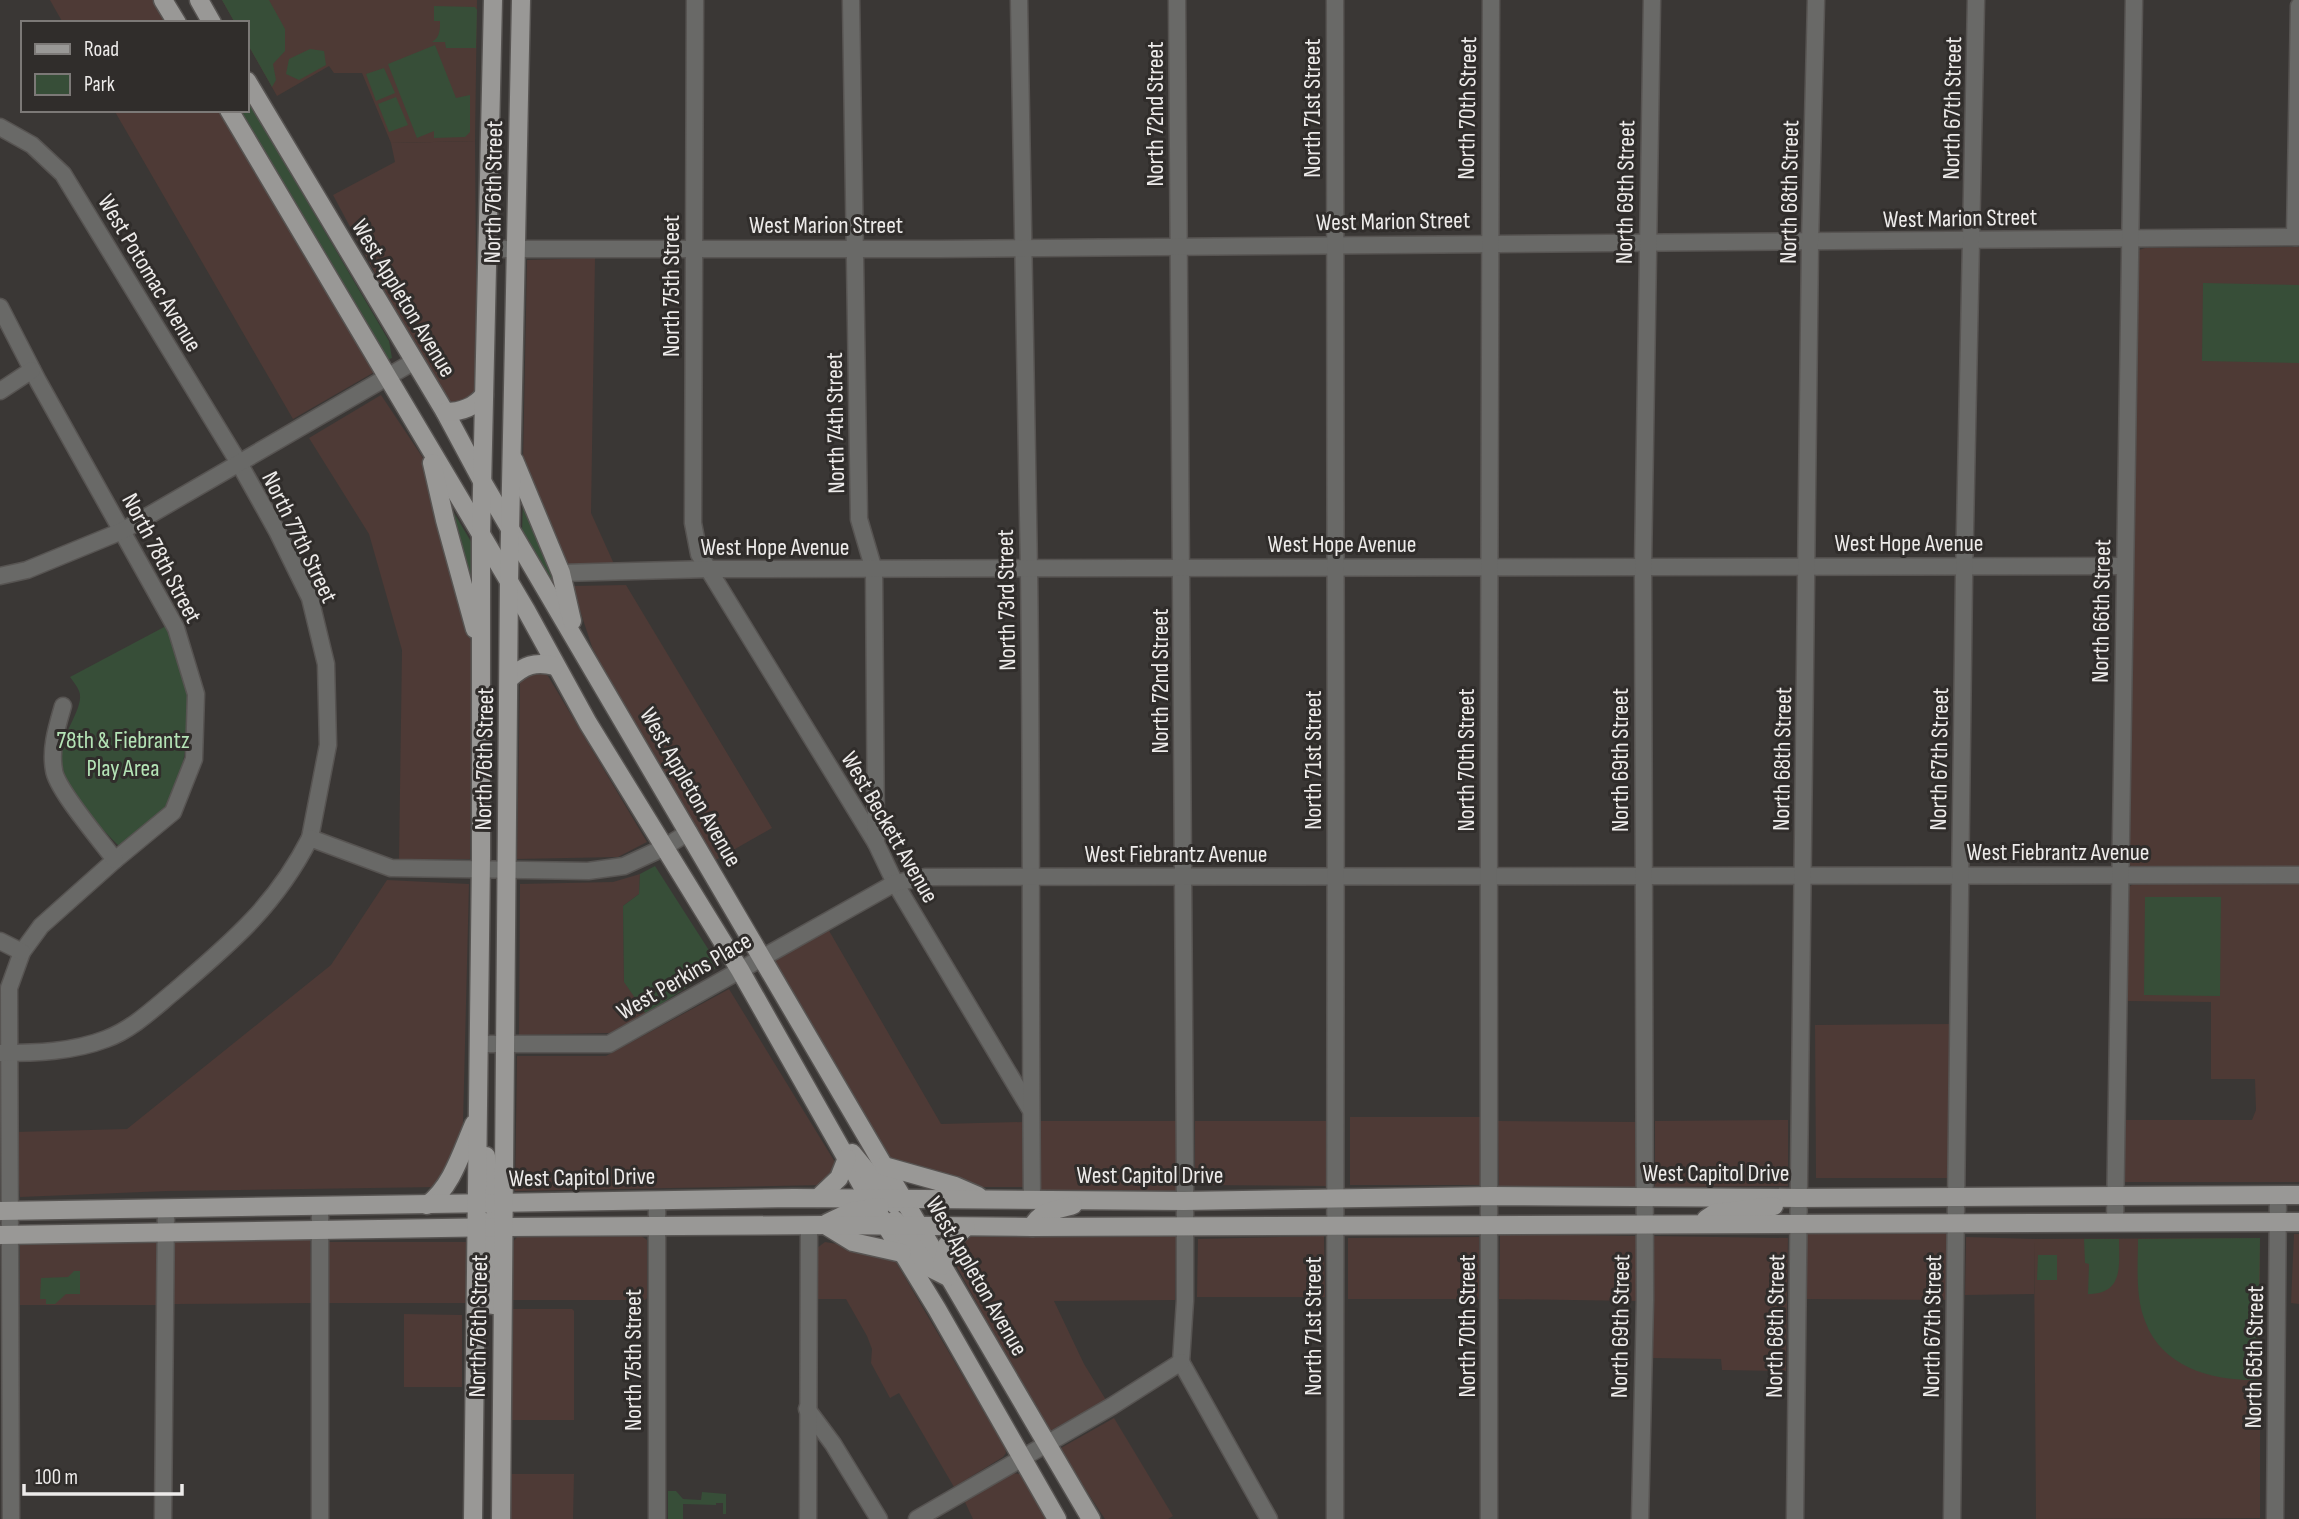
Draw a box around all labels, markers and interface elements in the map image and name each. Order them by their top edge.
legend [21,21,248,112]
street label: North 70th Street [1452,36,1483,180]
street label: North 67th Street [1937,36,1968,180]
text: Road [84,37,119,62]
street label: North 71st Street [1298,38,1327,178]
street label: North 72nd Street [1141,42,1170,186]
text: Park [84,72,115,97]
street label: North 76th Street [478,120,509,264]
street label: North 69th Street [1610,120,1641,264]
street label: North 68th Street [1774,120,1805,264]
street label: West Potomac Avenue [91,189,208,357]
street label: West Marion Street [1883,203,2037,234]
street label: West Marion Street [1316,206,1470,237]
street label: West Marion Street [749,211,903,240]
street label: West Appleton Avenue [345,214,462,382]
street label: North 75th Street [657,215,686,357]
street label: North 74th Street [820,352,851,494]
street label: North 77th Street [255,467,344,608]
street label: North 78th Street [115,488,208,628]
street label: North 73rd Street [991,529,1022,671]
street label: West Hope Avenue [1835,529,1983,558]
street label: West Hope Avenue [1268,530,1416,559]
street label: West Hope Avenue [701,533,849,562]
street label: North 66th Street [2086,539,2117,683]
street label: North 72nd Street [1146,609,1175,753]
street label: North 76th Street [469,687,500,831]
street label: North 68th Street [1767,687,1798,831]
street label: North 67th Street [1924,687,1955,831]
street label: North 70th Street [1452,688,1481,832]
street label: North 69th Street [1606,688,1635,832]
street label: North 71st Street [1299,690,1328,830]
street label: West Appleton Avenue [633,702,748,872]
park label: 78th & Fiebrantz Play Area [56,726,190,783]
street label: West Beckett Avenue [835,746,945,908]
street label: West Fiebrantz Avenue [1967,838,2149,867]
street label: West Fiebrantz Avenue [1085,840,1267,869]
street label: West Perkins Place [612,926,757,1027]
street label: West Capitol Drive [1643,1159,1789,1188]
street label: West Capitol Drive [1077,1161,1223,1190]
street label: West Capitol Drive [508,1162,656,1193]
street label: West Appleton Avenue [919,1191,1034,1361]
street label: North 76th Street [463,1254,494,1398]
street label: North 70th Street [1453,1254,1482,1398]
street label: North 69th Street [1605,1254,1636,1398]
street label: North 68th Street [1760,1254,1791,1398]
street label: North 67th Street [1917,1254,1948,1398]
street label: North 71st Street [1299,1256,1328,1396]
street label: North 65th Street [2239,1285,2270,1429]
street label: North 75th Street [619,1289,648,1431]
scale bar [24,1452,182,1496]
text: 100 m [35,1465,78,1490]

